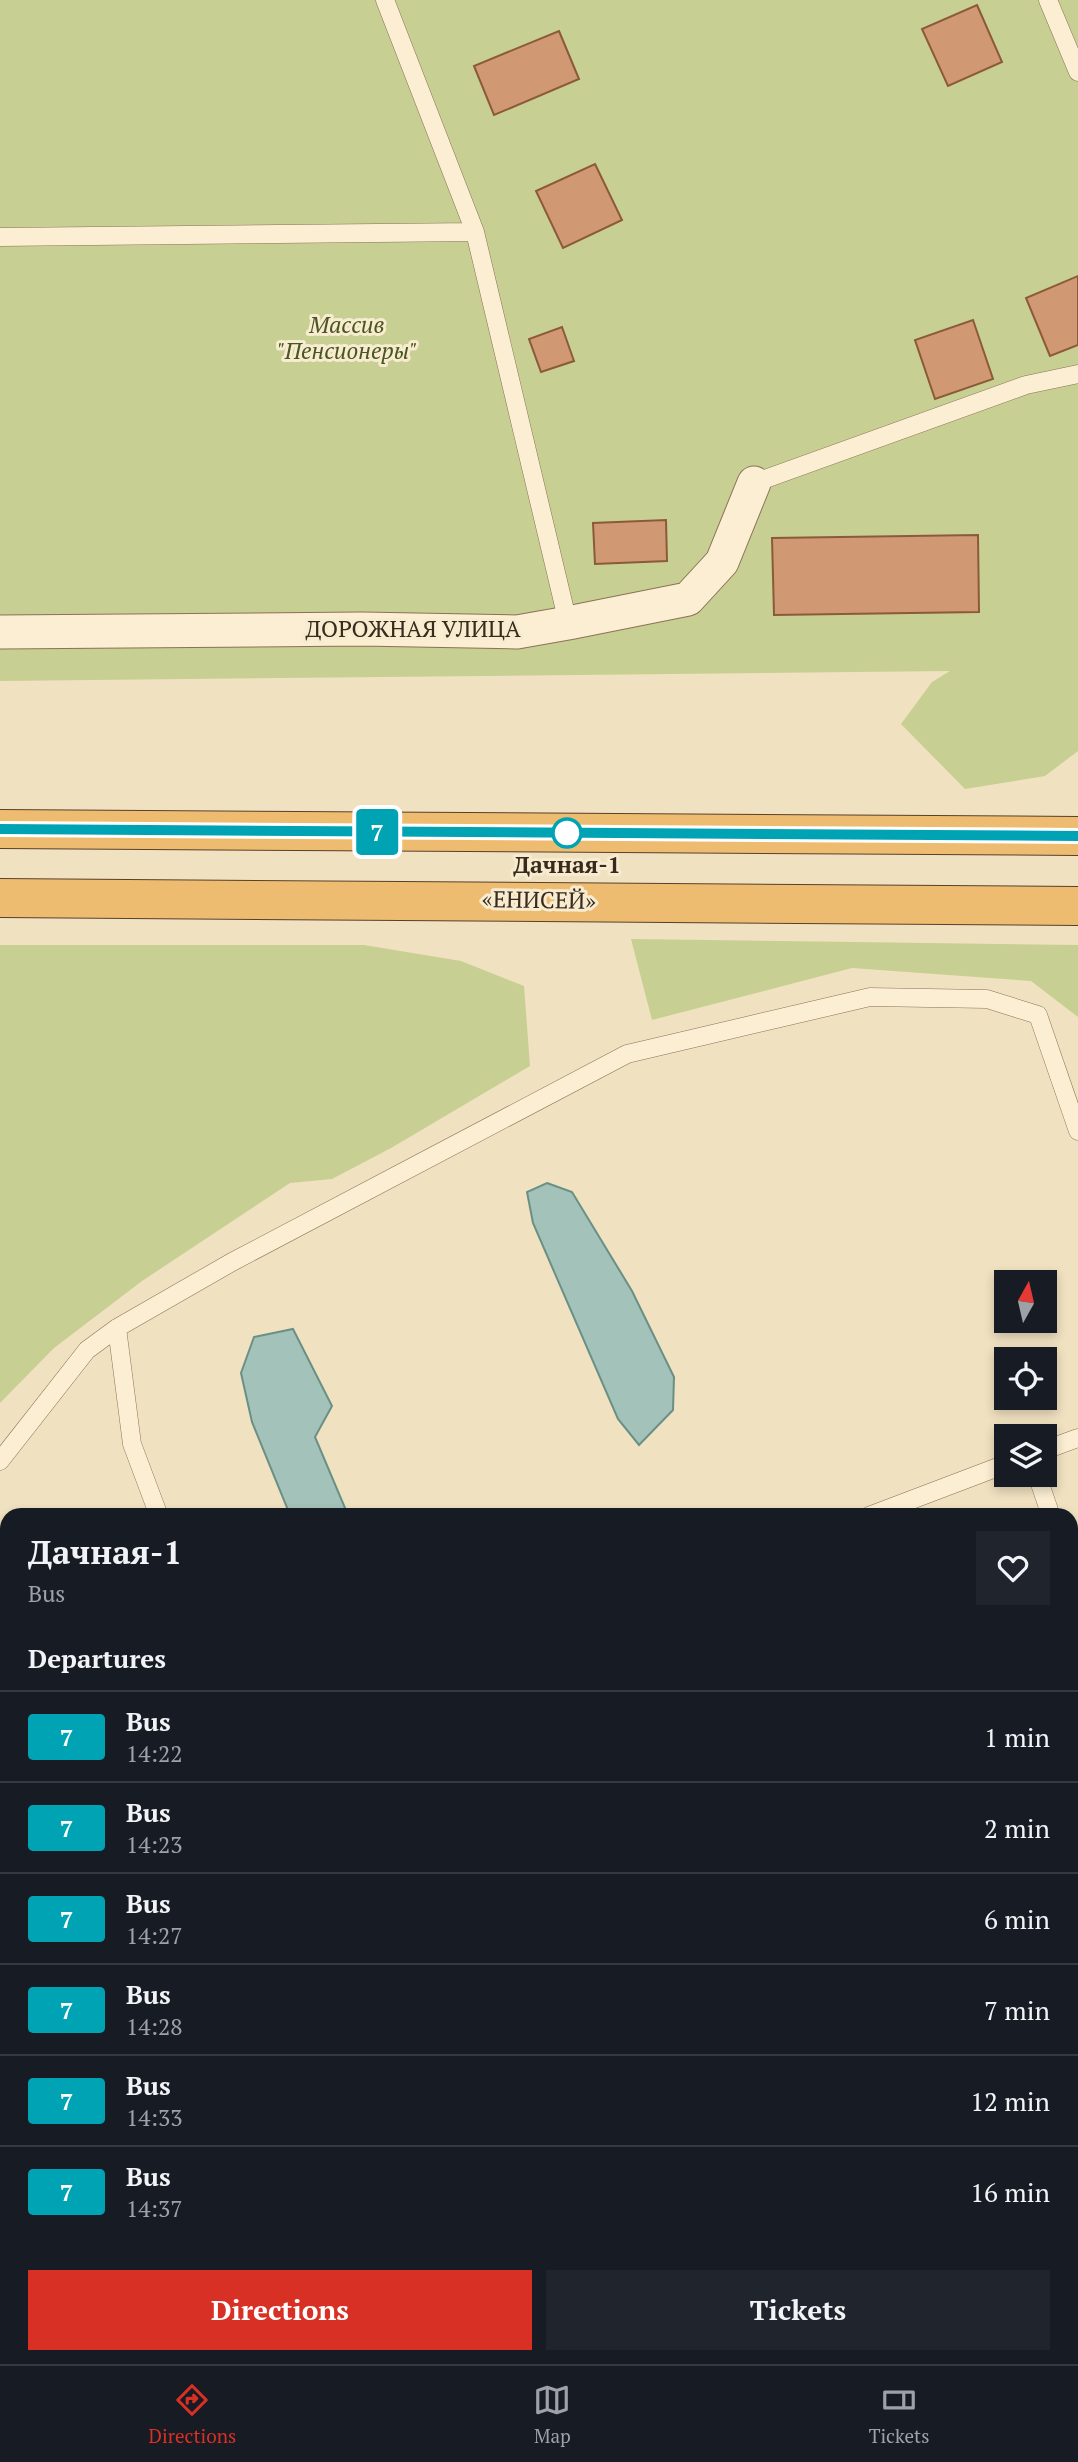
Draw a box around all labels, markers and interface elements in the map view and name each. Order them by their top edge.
park label: Массив "Пенсионеры" [277,309,417,366]
street label: ДОРОЖНАЯ УЛИЦА [305,613,521,644]
line badge: 7 [354,809,400,855]
text: 7 [370,816,384,848]
marker: Дачная-1 [552,818,582,848]
place label: Дачная-1 [513,849,621,880]
street label: «ЕНИСЕЙ» [482,883,596,916]
north arrow [994,1270,1057,1334]
map controls [994,1270,1057,1487]
button: locate [994,1347,1057,1410]
button: layers [994,1424,1057,1487]
text: Дачная-1 [28,1530,182,1573]
button: heart [976,1531,1050,1605]
text: Bus [28,1578,65,1609]
text: Departures [28,1641,166,1675]
text: Bus [126,1704,171,1738]
text: 1 min [984,1720,1050,1754]
text: 7 [60,1721,73,1753]
text: 14:22 [126,1738,183,1769]
text: Bus [126,1795,171,1829]
text: 2 min [984,1811,1050,1845]
text: 7 [60,1812,73,1844]
text: 14:23 [126,1829,183,1860]
text: Bus [126,1886,171,1920]
text: 6 min [984,1902,1050,1936]
text: 7 [60,1903,73,1935]
text: 14:27 [126,1920,183,1951]
text: Bus [126,1977,171,2011]
text: 7 min [984,1993,1050,2027]
text: 7 [60,1994,73,2026]
text: 14:28 [126,2011,183,2042]
text: Bus [126,2068,171,2102]
text: 12 min [970,2084,1050,2118]
text: 7 [60,2085,73,2117]
text: 14:33 [126,2102,183,2133]
text: Bus [126,2159,171,2193]
text: 16 min [970,2175,1050,2209]
text: 7 [60,2176,73,2208]
text: 14:37 [126,2193,183,2224]
button: Directions [28,2270,532,2350]
button: Tickets [546,2270,1050,2350]
tab: Directions [149,2381,236,2448]
tab: Map [533,2381,571,2448]
tab: Tickets [869,2381,929,2448]

